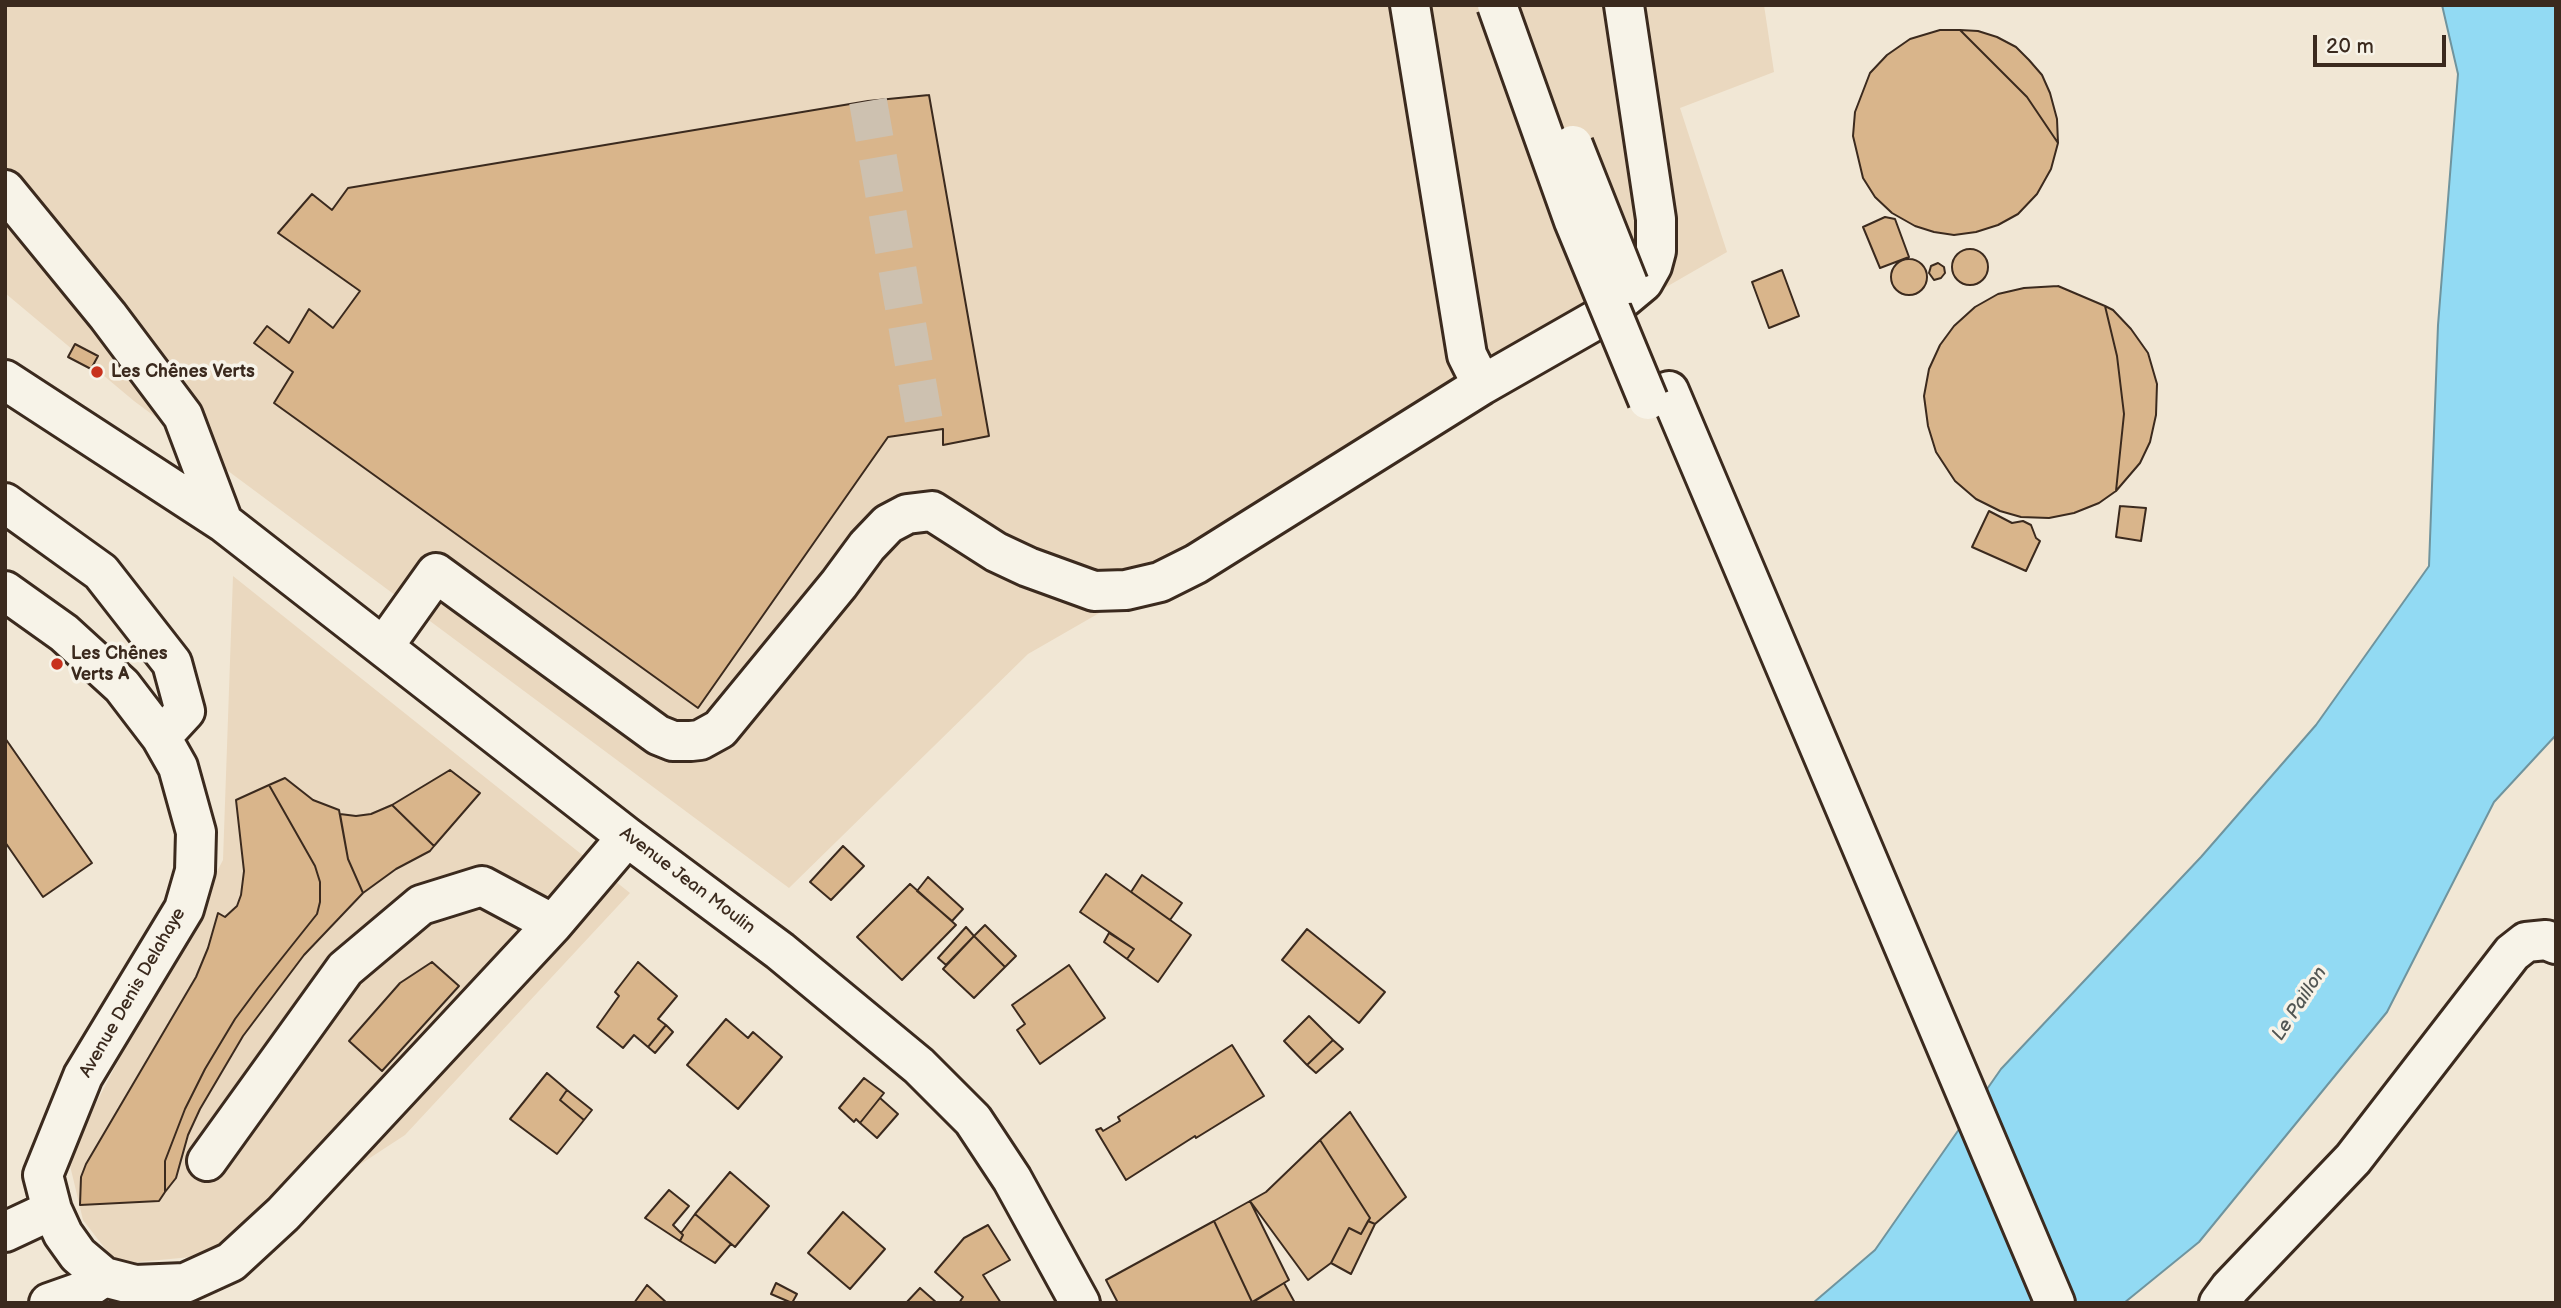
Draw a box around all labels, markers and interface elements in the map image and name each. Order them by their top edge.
scale bar [2316,21,2449,65]
text: 20 m [2326,34,2374,59]
place label: Les Chênes Verts [111,361,255,383]
marker: Les Chênes Verts [89,364,105,380]
place label: Les Chênes Verts A [71,643,168,686]
marker: Les Chênes Verts A [49,656,65,672]
street label: Avenue Jean Moulin [615,823,759,939]
street label: Avenue Denis Delahaye [76,904,190,1082]
water label: Le Paillon [2268,963,2332,1045]

